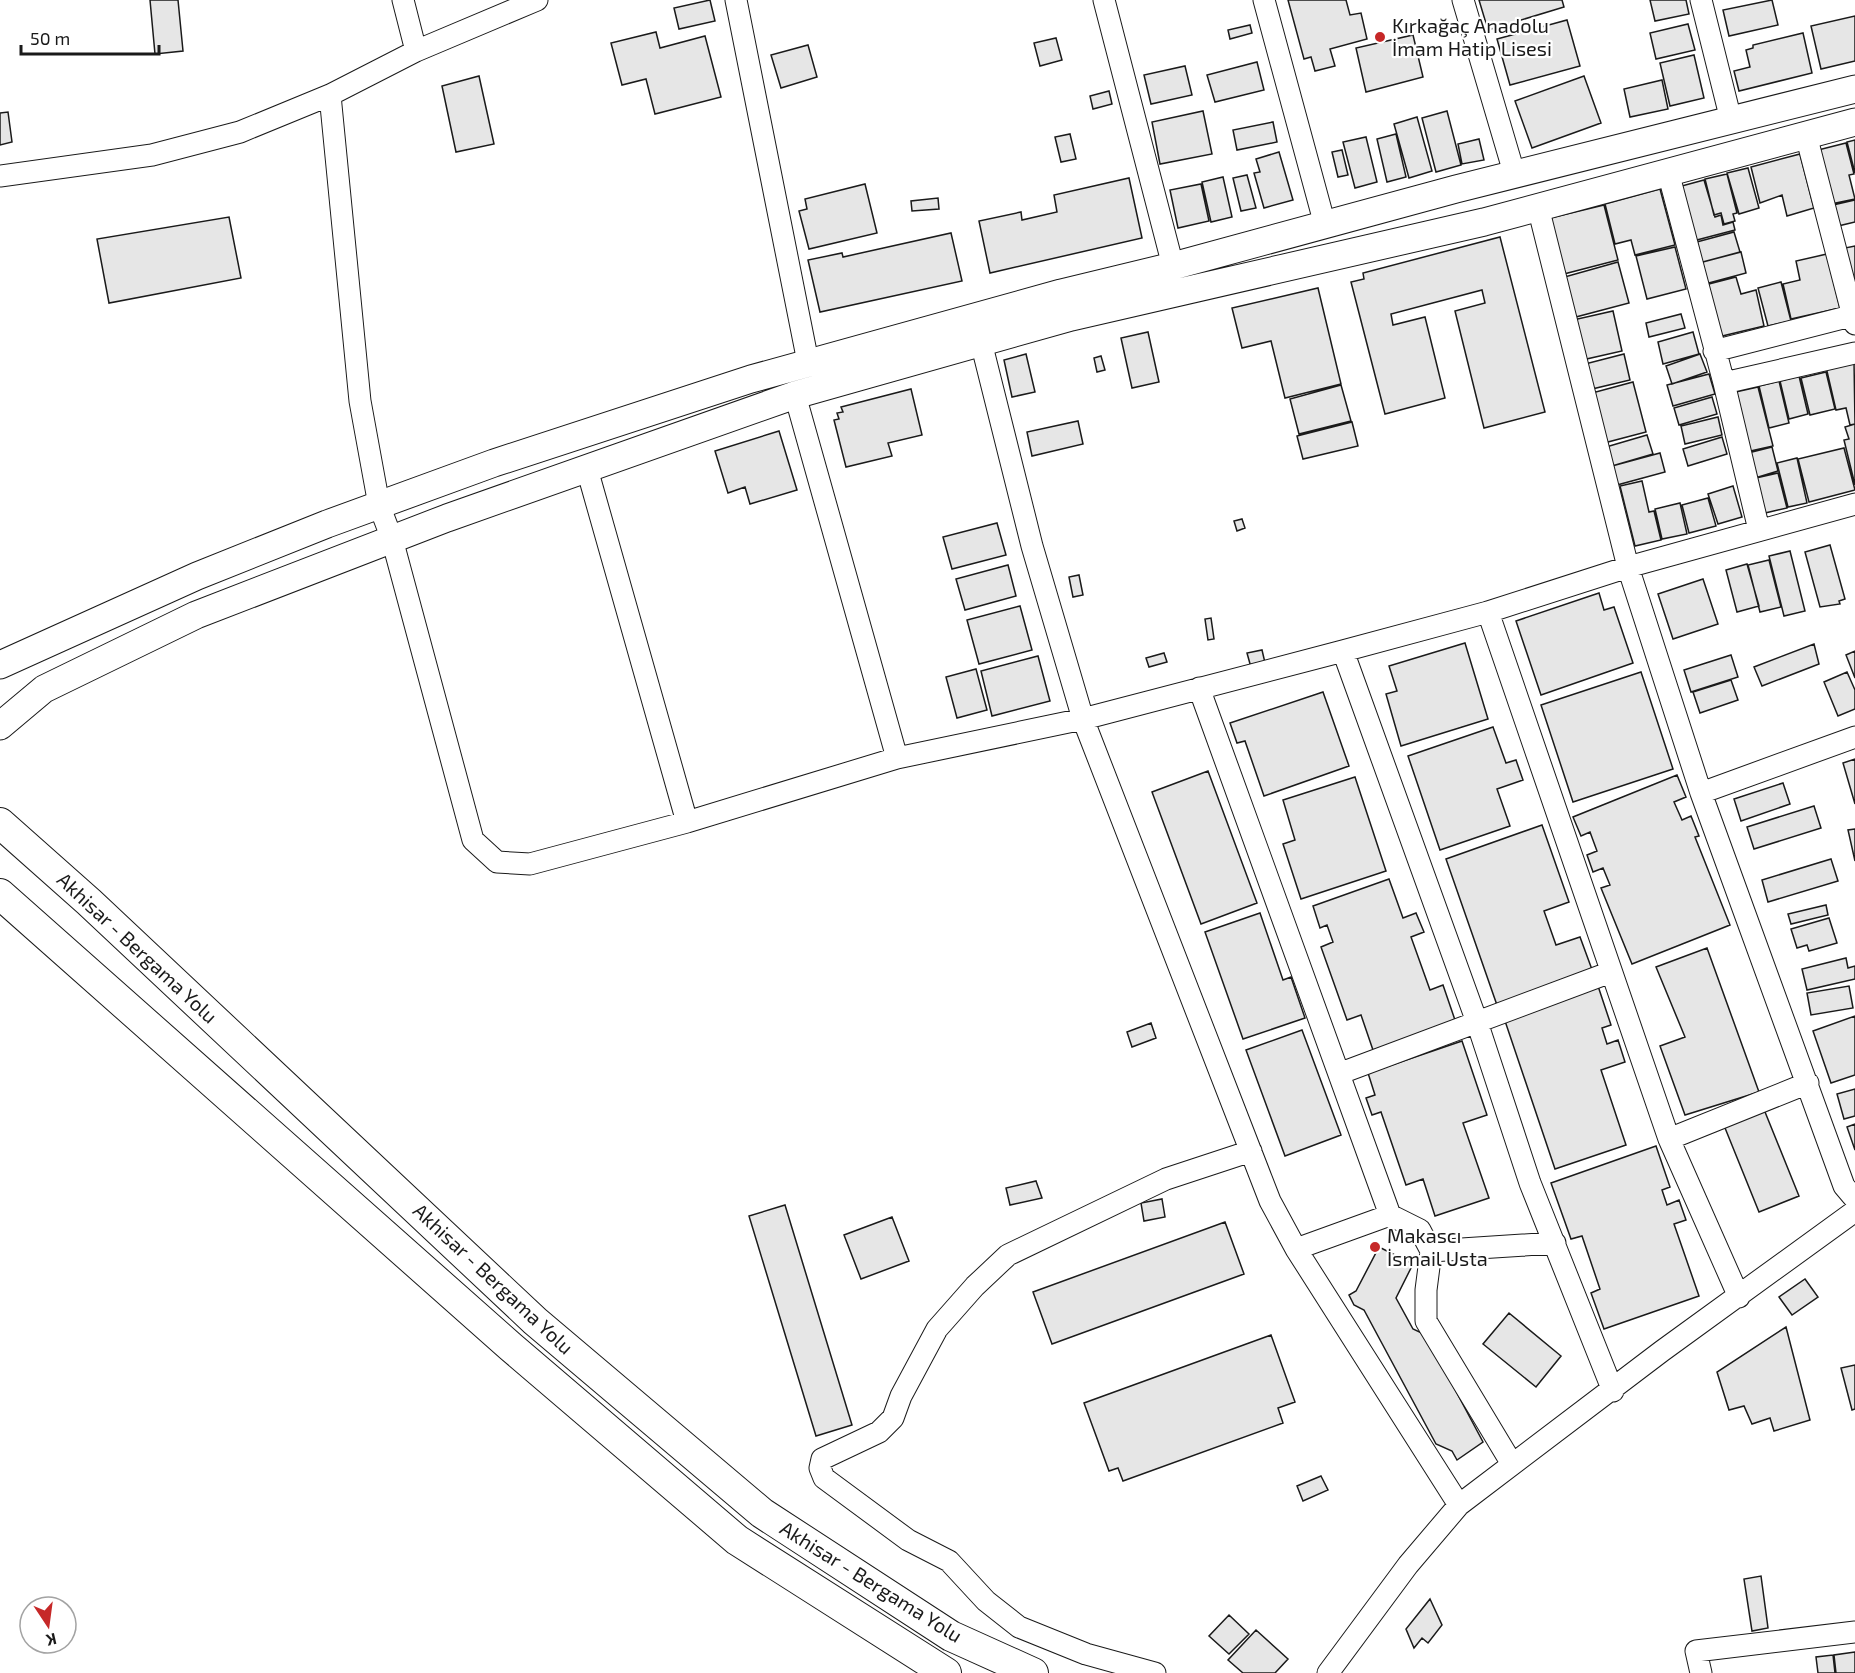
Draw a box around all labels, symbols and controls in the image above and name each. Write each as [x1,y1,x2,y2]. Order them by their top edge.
place label: Kırkağaç Anadolu İmam Hatip Lisesi [1392,13,1552,60]
scale bar [21,18,159,56]
text: 50 m [30,27,70,49]
marker: Kırkağaç Anadolu İmam Hatip Lisesi [1373,30,1387,44]
street label: Akhisar - Bergama Yolu [53,867,223,1028]
street label: Akhisar - Bergama Yolu [409,1198,579,1359]
place label: Makascı İsmail Usta [1387,1223,1488,1270]
marker: Makascı İsmail Usta [1368,1240,1382,1254]
street label: Akhisar - Bergama Yolu [776,1515,967,1647]
north arrow [18,1595,78,1655]
text: K [44,1630,59,1651]

